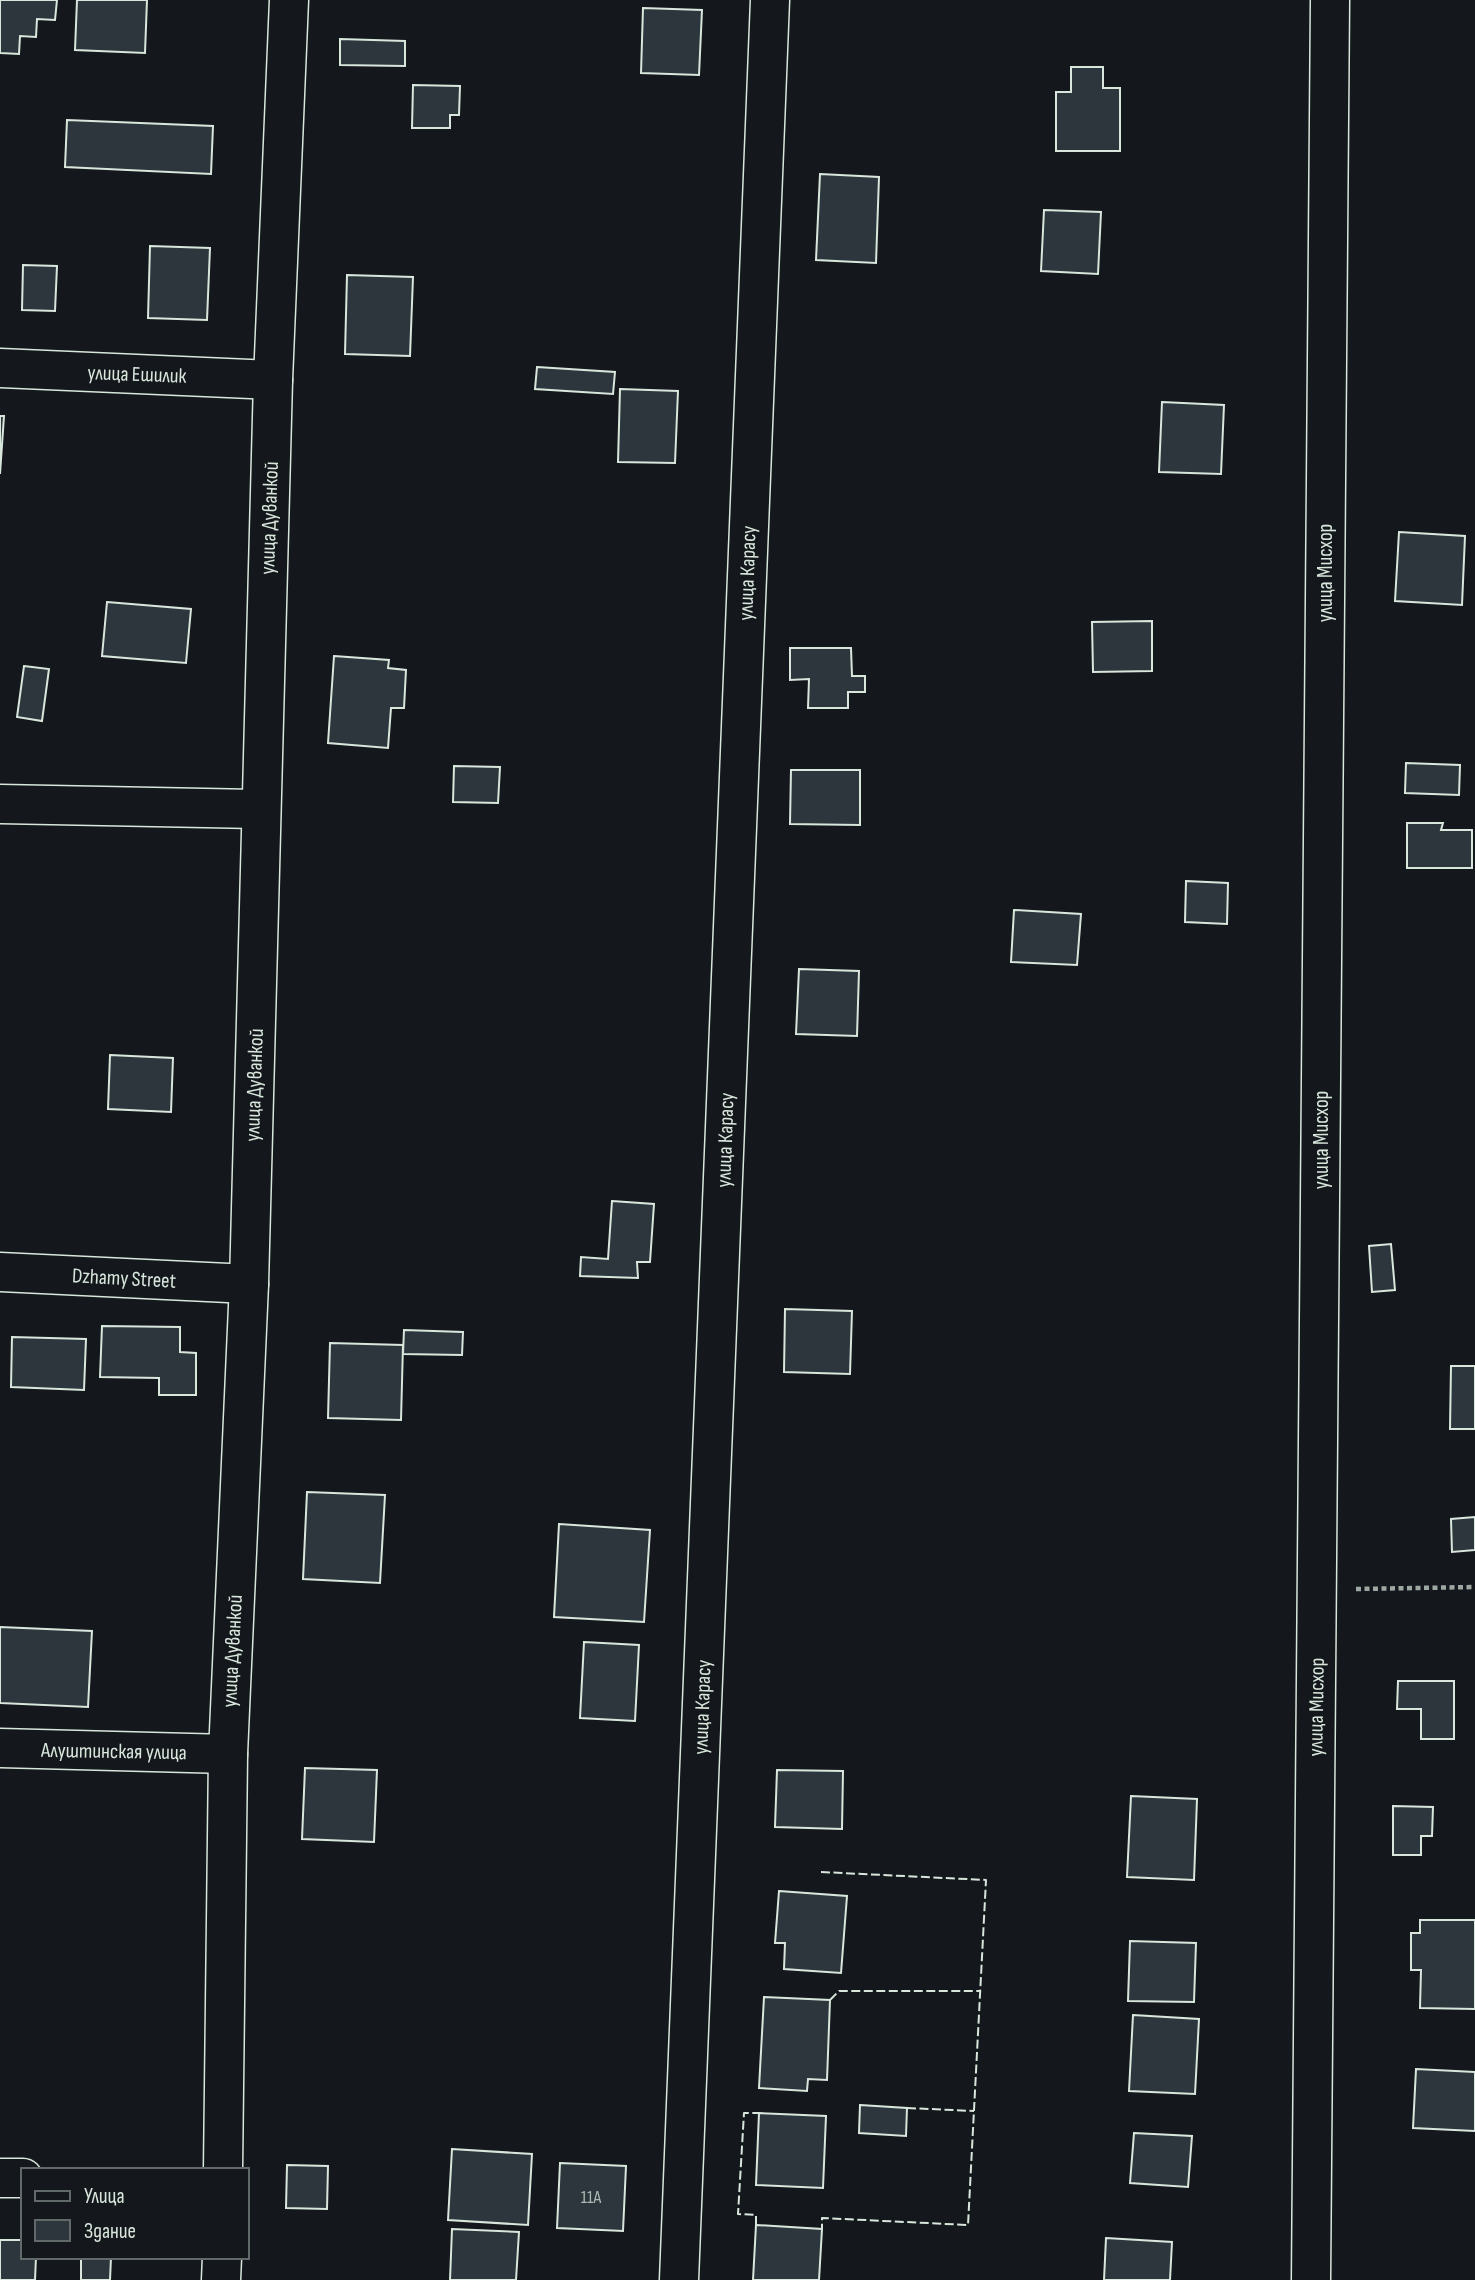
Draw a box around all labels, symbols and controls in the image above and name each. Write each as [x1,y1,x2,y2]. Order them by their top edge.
street label: улица Ешилик [87,360,187,389]
street label: улица Дуванкой [255,461,284,575]
street label: улица Мисхор [1313,524,1338,622]
street label: улица Карасу [733,525,762,621]
street label: улица Дуванкой [240,1028,269,1142]
street label: улица Мисхор [1309,1091,1334,1189]
street label: улица Карасу [711,1092,740,1188]
street label: Dzhamy Street [71,1263,177,1294]
street label: улица Дуванкой [217,1594,248,1708]
street label: улица Мисхор [1303,1657,1330,1757]
street label: улица Карасу [688,1659,717,1755]
street label: Алуштинская улица [40,1738,187,1765]
legend [21,2168,248,2259]
text: Улица [84,2184,125,2209]
house number: 11А [581,2187,602,2208]
text: Здание [84,2219,136,2244]

